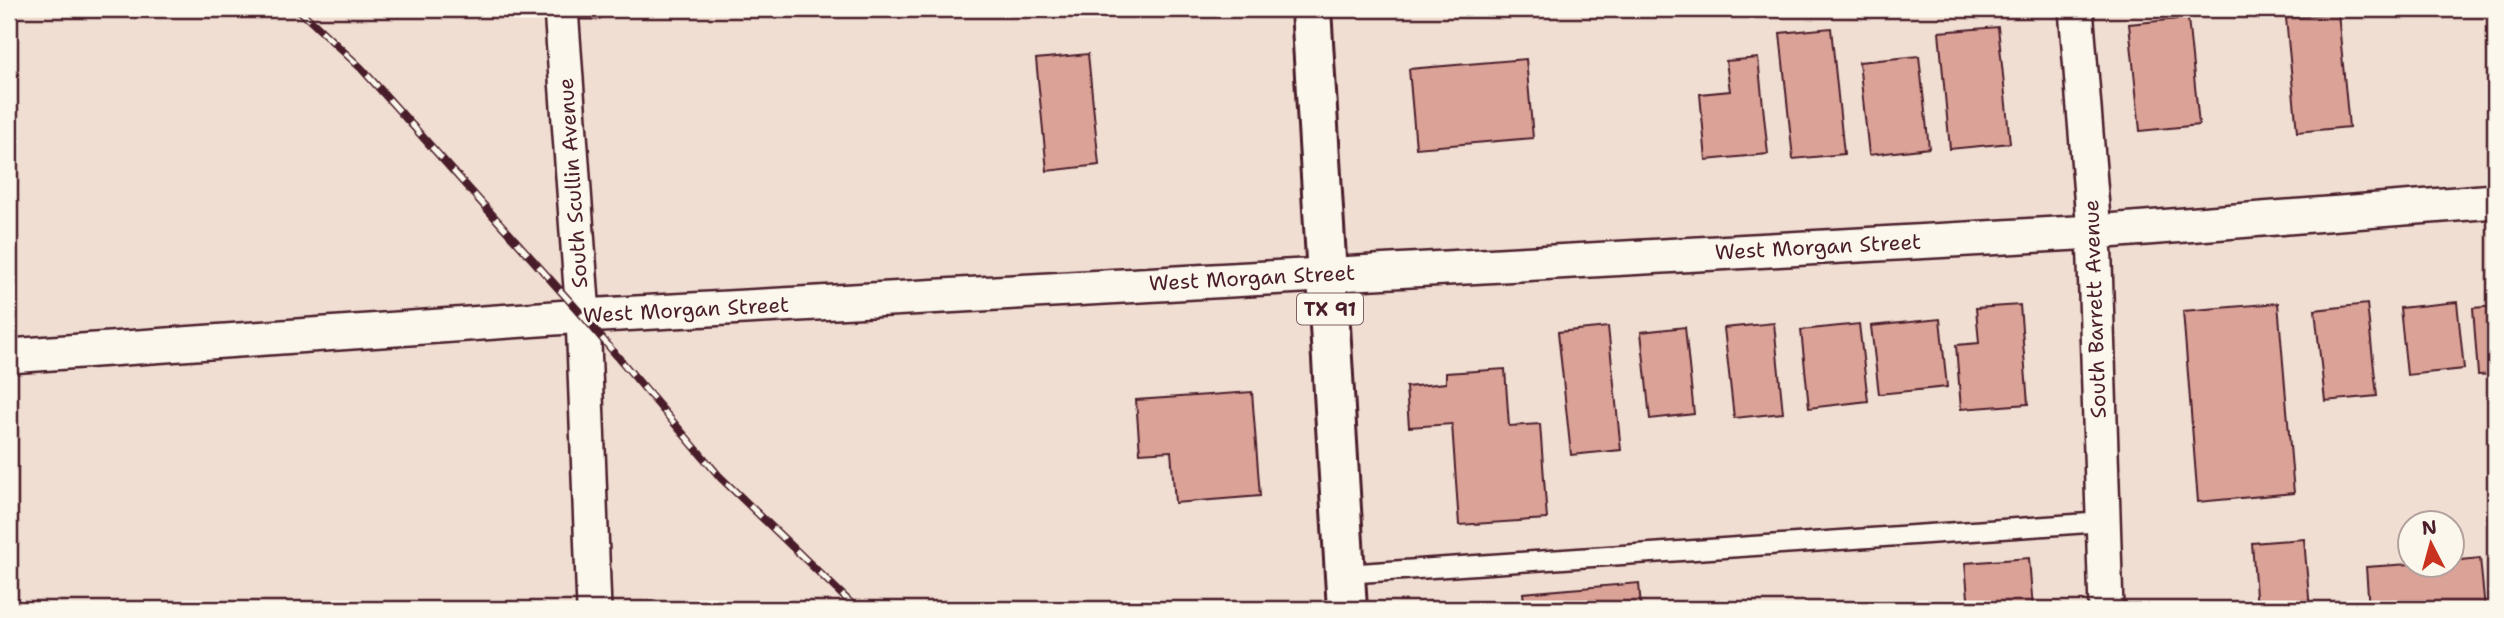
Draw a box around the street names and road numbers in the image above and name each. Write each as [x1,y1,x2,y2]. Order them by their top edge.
street label: South Scullin Avenue [552,77,594,289]
street label: South Barrett Avenue [2077,199,2113,419]
street label: West Morgan Street [1714,228,1922,266]
street label: West Morgan Street [1148,259,1356,297]
street label: West Morgan Street [582,291,790,329]
road number: TX 91 [1297,294,1363,324]

